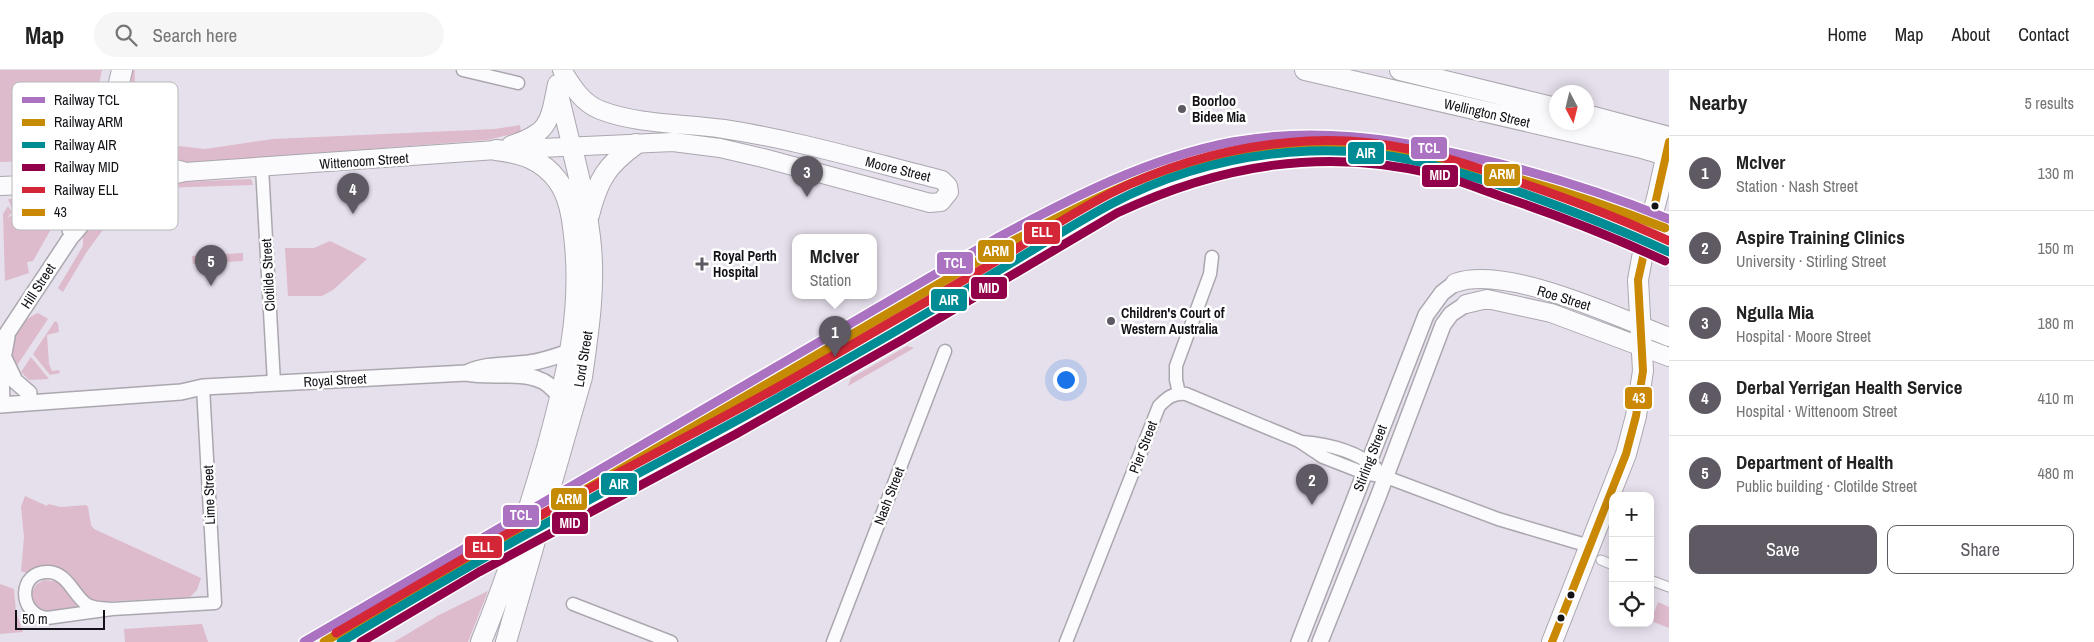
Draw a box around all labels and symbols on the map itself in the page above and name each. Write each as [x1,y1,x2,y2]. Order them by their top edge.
legend [12,82,178,230]
north arrow [1549,85,1594,130]
text: Railway TCL [54,91,120,109]
place label: Boorloo Bidee Mia [1192,92,1246,126]
street label: Wellington Street [1442,94,1532,132]
marker: Boorloo Bidee Mia [1176,103,1188,115]
text: Railway ARM [54,113,123,131]
text: Railway AIR [54,136,117,154]
line badge: TCL [1410,136,1448,160]
text: TCL [1418,139,1440,157]
line badge: AIR [1347,141,1385,165]
text: AIR [1356,144,1377,162]
street label: Wittenoom Street [319,149,409,173]
street label: Moore Street [864,152,932,186]
pin: 3 [791,156,823,197]
text: Railway MID [54,158,119,176]
line badge: ARM [1483,163,1521,187]
line badge: MID [1421,164,1459,188]
text: ARM [1489,165,1515,183]
text: MID [1429,166,1451,184]
pin: 4 [337,173,369,214]
text: Railway ELL [54,181,119,199]
unlabelled marker [1650,201,1660,211]
text: 43 [54,203,67,221]
line badge: ELL [1023,221,1061,245]
text: ELL [1031,223,1053,241]
street label: Clotilde Street [257,238,279,312]
line badge: ARM [977,239,1015,263]
text: ARM [983,242,1009,260]
pin: 5 [195,245,227,286]
place label: Royal Perth Hospital [713,247,777,281]
line badge: TCL [936,251,974,275]
text: TCL [944,254,966,272]
marker: Royal Perth Hospital [695,257,709,271]
street label: Hill Street [17,260,59,312]
line badge: MID [970,276,1008,300]
text: MID [978,279,1000,297]
street label: Roe Street [1535,281,1593,315]
line badge: AIR [930,288,968,312]
text: AIR [939,291,960,309]
place label: Children's Court of Western Australia [1121,304,1225,338]
marker: Children's Court of Western Australia [1105,315,1117,327]
pin: 1 [819,316,851,357]
street label: Lord Street [570,330,596,388]
your location [1053,367,1079,393]
street label: Royal Street [303,369,367,391]
line badge: 43 [1624,386,1653,410]
text: 43 [1633,389,1645,407]
street label: Pier Street [1125,418,1161,476]
street label: Stirling Street [1349,422,1391,494]
street label: Nash Street [870,464,908,528]
pin: 2 [1296,464,1328,505]
street label: Lime Street [199,465,219,525]
line badge: AIR [600,472,638,496]
text: AIR [609,475,630,493]
line badge: ARM [550,487,588,511]
text: ARM [556,490,582,508]
line badge: TCL [502,504,540,528]
text: TCL [510,506,532,524]
line badge: MID [551,511,589,535]
text: MID [559,514,581,532]
line badge: ELL [464,535,503,559]
text: ELL [472,538,494,556]
unlabelled marker [1566,590,1576,600]
scale bar [15,607,105,630]
unlabelled marker [1556,613,1566,623]

